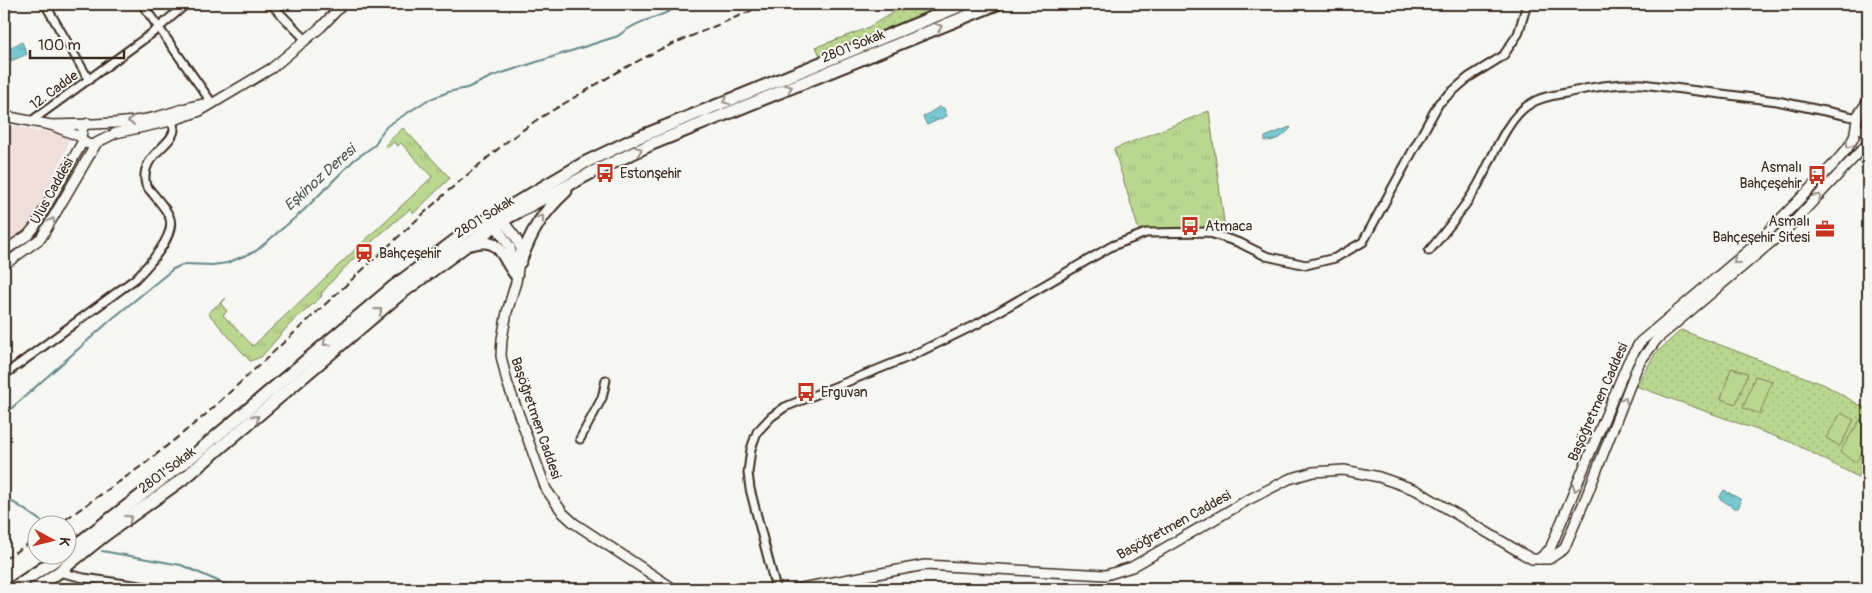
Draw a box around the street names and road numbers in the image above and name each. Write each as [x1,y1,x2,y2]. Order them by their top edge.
street label: 2801 Sokak [819,26,887,66]
street label: 12. Cadde [27,67,81,113]
street label: Ulus Caddesi [27,154,78,227]
street label: 2801 Sokak [451,192,517,242]
street label: Başöğretmen Caddesi [1564,340,1632,464]
street label: Başöğretmen Caddesi [507,355,565,482]
street label: 2801 Sokak [135,443,199,497]
street label: Başöğretmen Caddesi [1114,486,1234,563]

